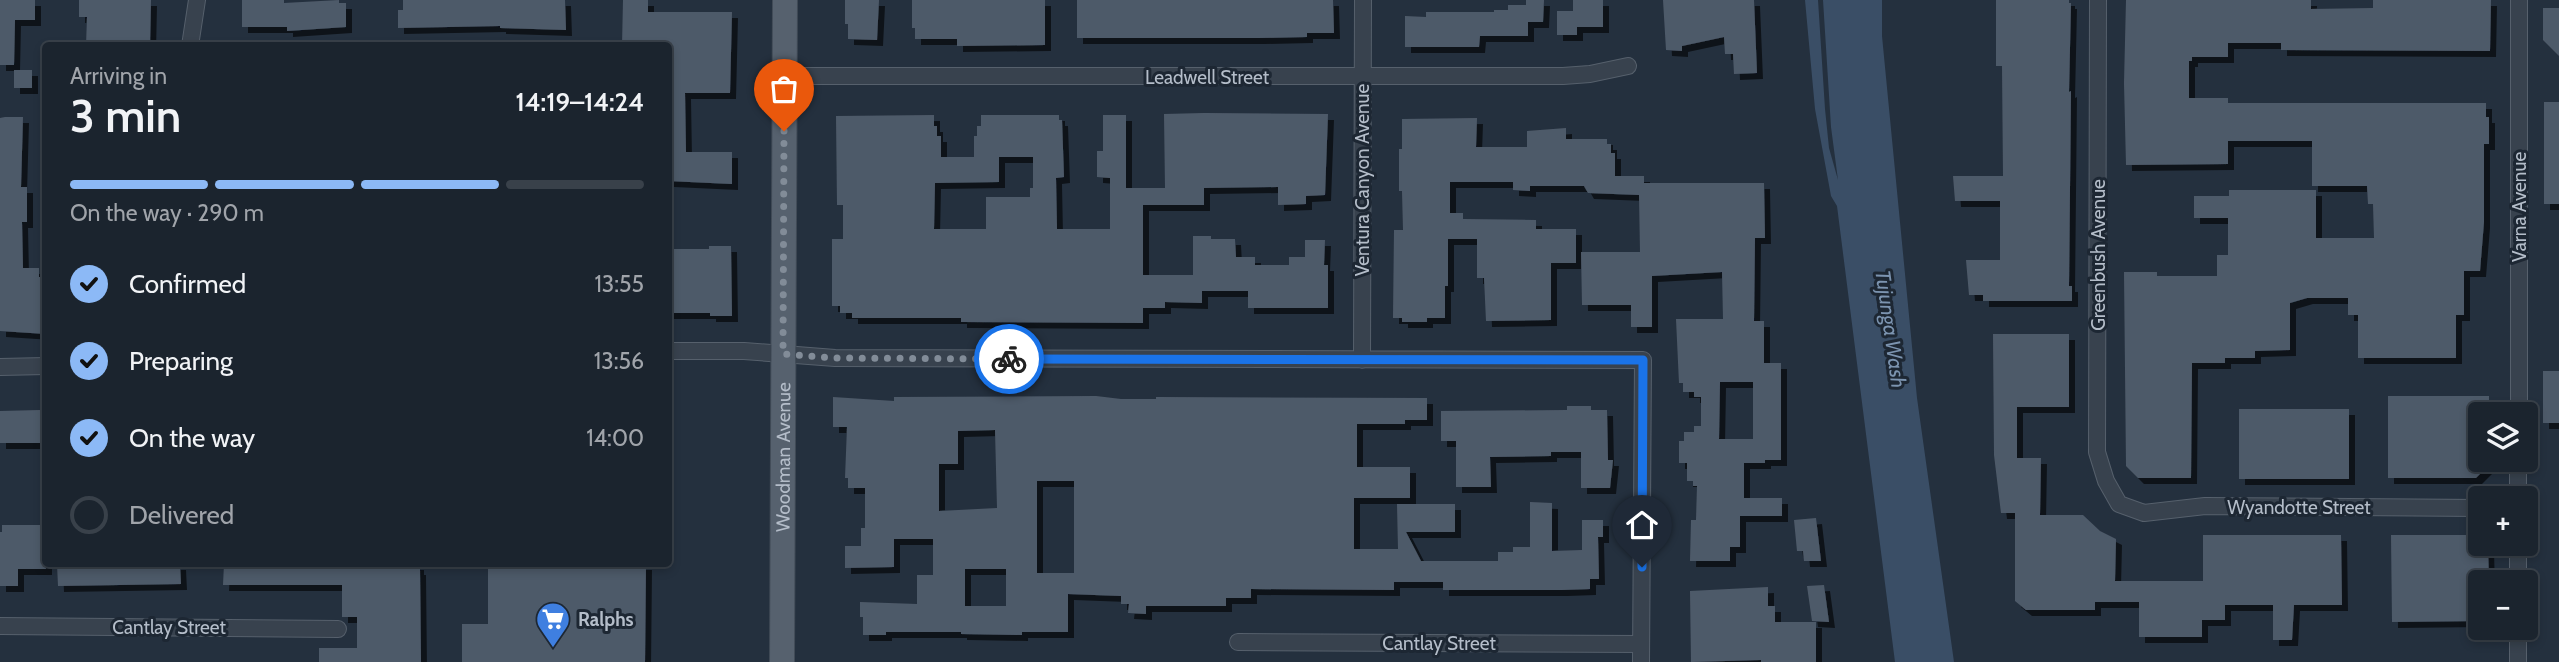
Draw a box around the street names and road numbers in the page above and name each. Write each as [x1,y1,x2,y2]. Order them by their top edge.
street label: Leadwell Street [1145,66,1270,89]
street label: Ventura Canyon Avenue [1351,84,1374,276]
street label: Varna Avenue [2508,152,2531,262]
street label: Greenbush Avenue [2087,179,2110,331]
street label: Woodman Avenue [771,382,795,532]
street label: Wyandotte Street [2227,496,2371,519]
street label: Cantlay Street [112,616,226,639]
street label: Cantlay Street [1382,632,1496,655]

